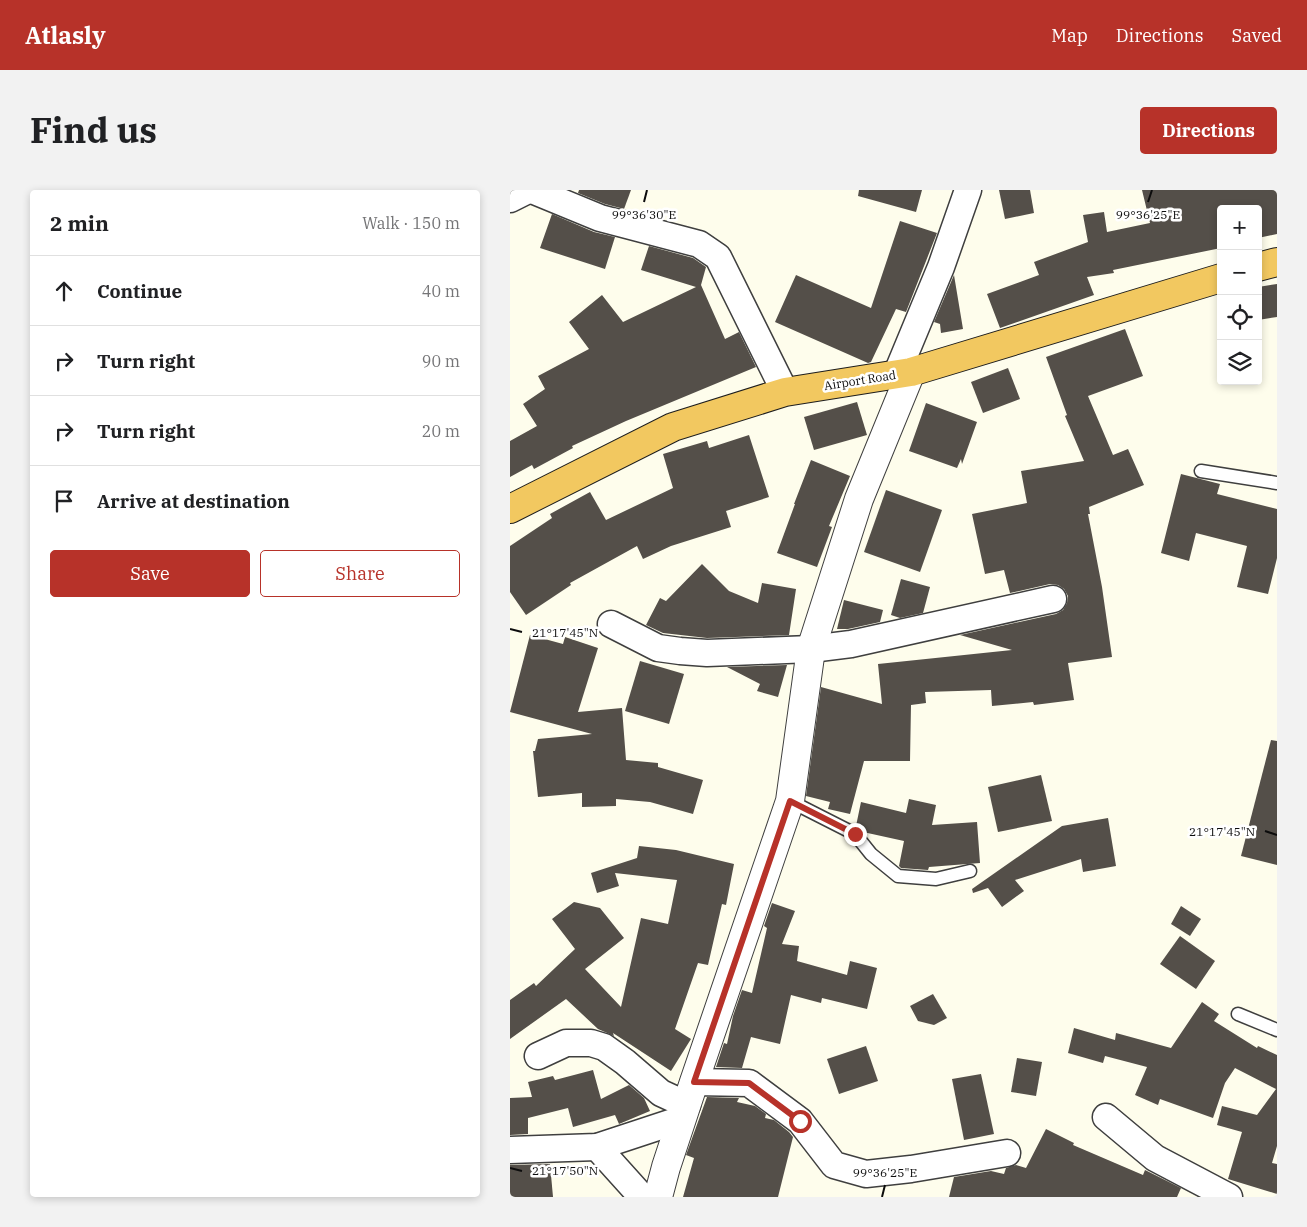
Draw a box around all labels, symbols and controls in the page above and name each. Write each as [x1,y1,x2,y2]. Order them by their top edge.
text: Atlasly [25,19,106,51]
text: Map [1051,24,1088,47]
text: Directions [1116,24,1204,47]
text: Saved [1232,24,1282,47]
text: Find us [30,107,157,153]
button: Directions [1140,107,1277,154]
map controls [1217,205,1262,385]
button: + [1217,205,1262,250]
text: 99°36'30"E [612,207,676,222]
text: 99°36'25"E [1116,207,1180,222]
text: 2 min [50,209,109,237]
text: Walk · 150 m [362,213,460,233]
button: − [1217,250,1262,295]
icon: ahead [50,277,78,305]
text: Continue [97,279,182,303]
text: 40 m [422,281,460,301]
button: locate [1217,295,1262,340]
button: layers [1217,340,1262,385]
icon: right [50,347,78,375]
text: Turn right [97,349,195,373]
text: 90 m [422,351,460,371]
street label: Airport Road [823,367,897,393]
icon: right [50,417,78,445]
text: Turn right [97,419,195,443]
text: 20 m [422,421,460,441]
icon: arrive [50,487,78,515]
text: Arrive at destination [97,489,290,513]
button: Save [50,550,250,597]
button: Share [260,550,460,597]
text: 21°17'45"N [532,625,598,640]
route end [844,823,867,846]
text: 21°17'45"N [1189,824,1255,839]
route start [789,1110,812,1133]
text: 21°17'50"N [532,1163,598,1178]
text: 99°36'25"E [853,1165,917,1180]

